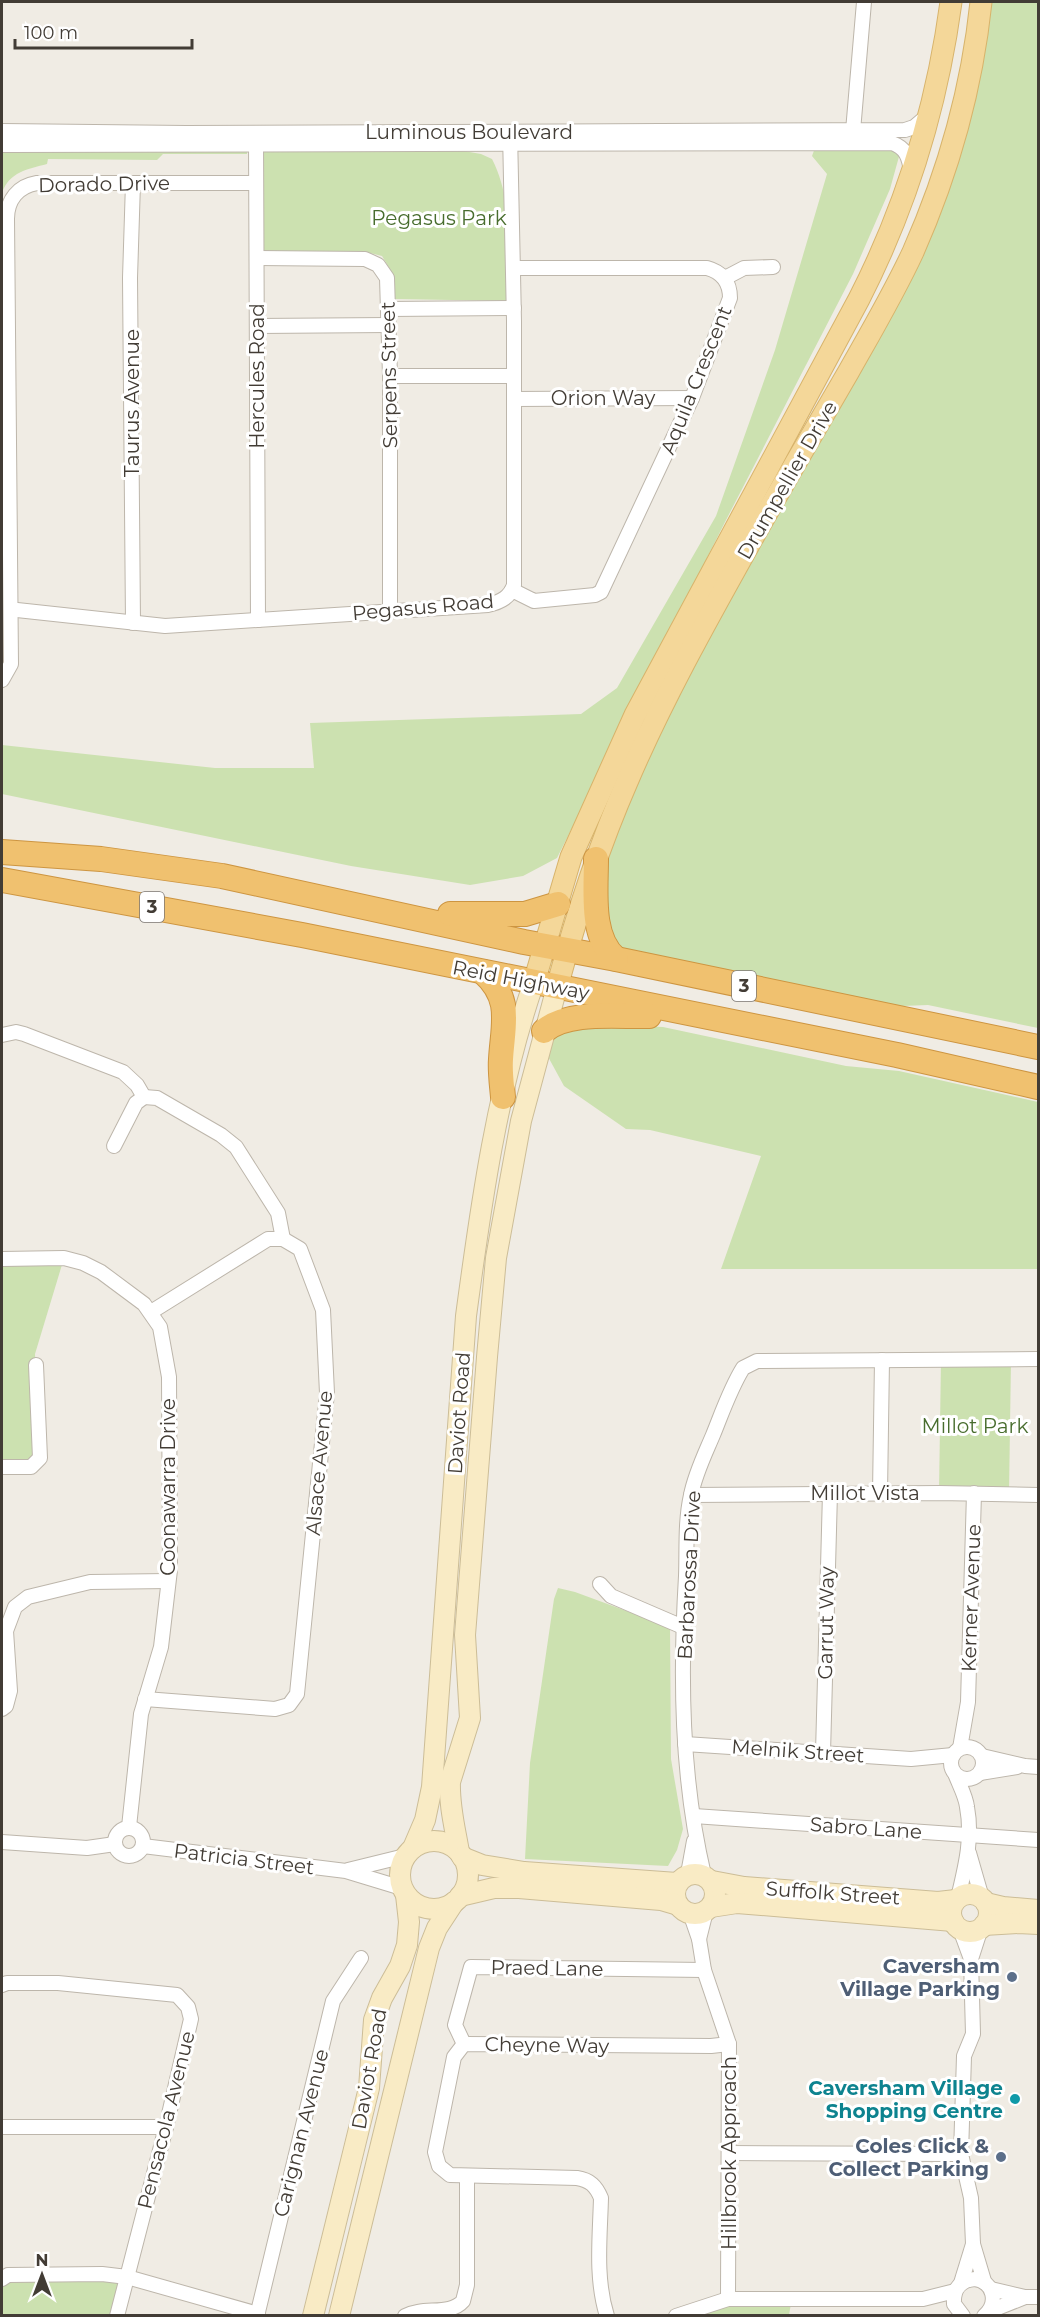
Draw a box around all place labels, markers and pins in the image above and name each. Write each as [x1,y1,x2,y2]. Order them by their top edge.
place label: Caversham Village Parking [839,1954,1000,2001]
marker: Caversham Village Parking [1005,1970,1019,1984]
place label: Caversham Village Shopping Centre [808,2076,1003,2123]
marker: Caversham Village Shopping Centre [1008,2092,1022,2106]
place label: Coles Click & Collect Parking [829,2134,989,2181]
marker: Coles Click & Collect Parking [994,2150,1008,2164]

